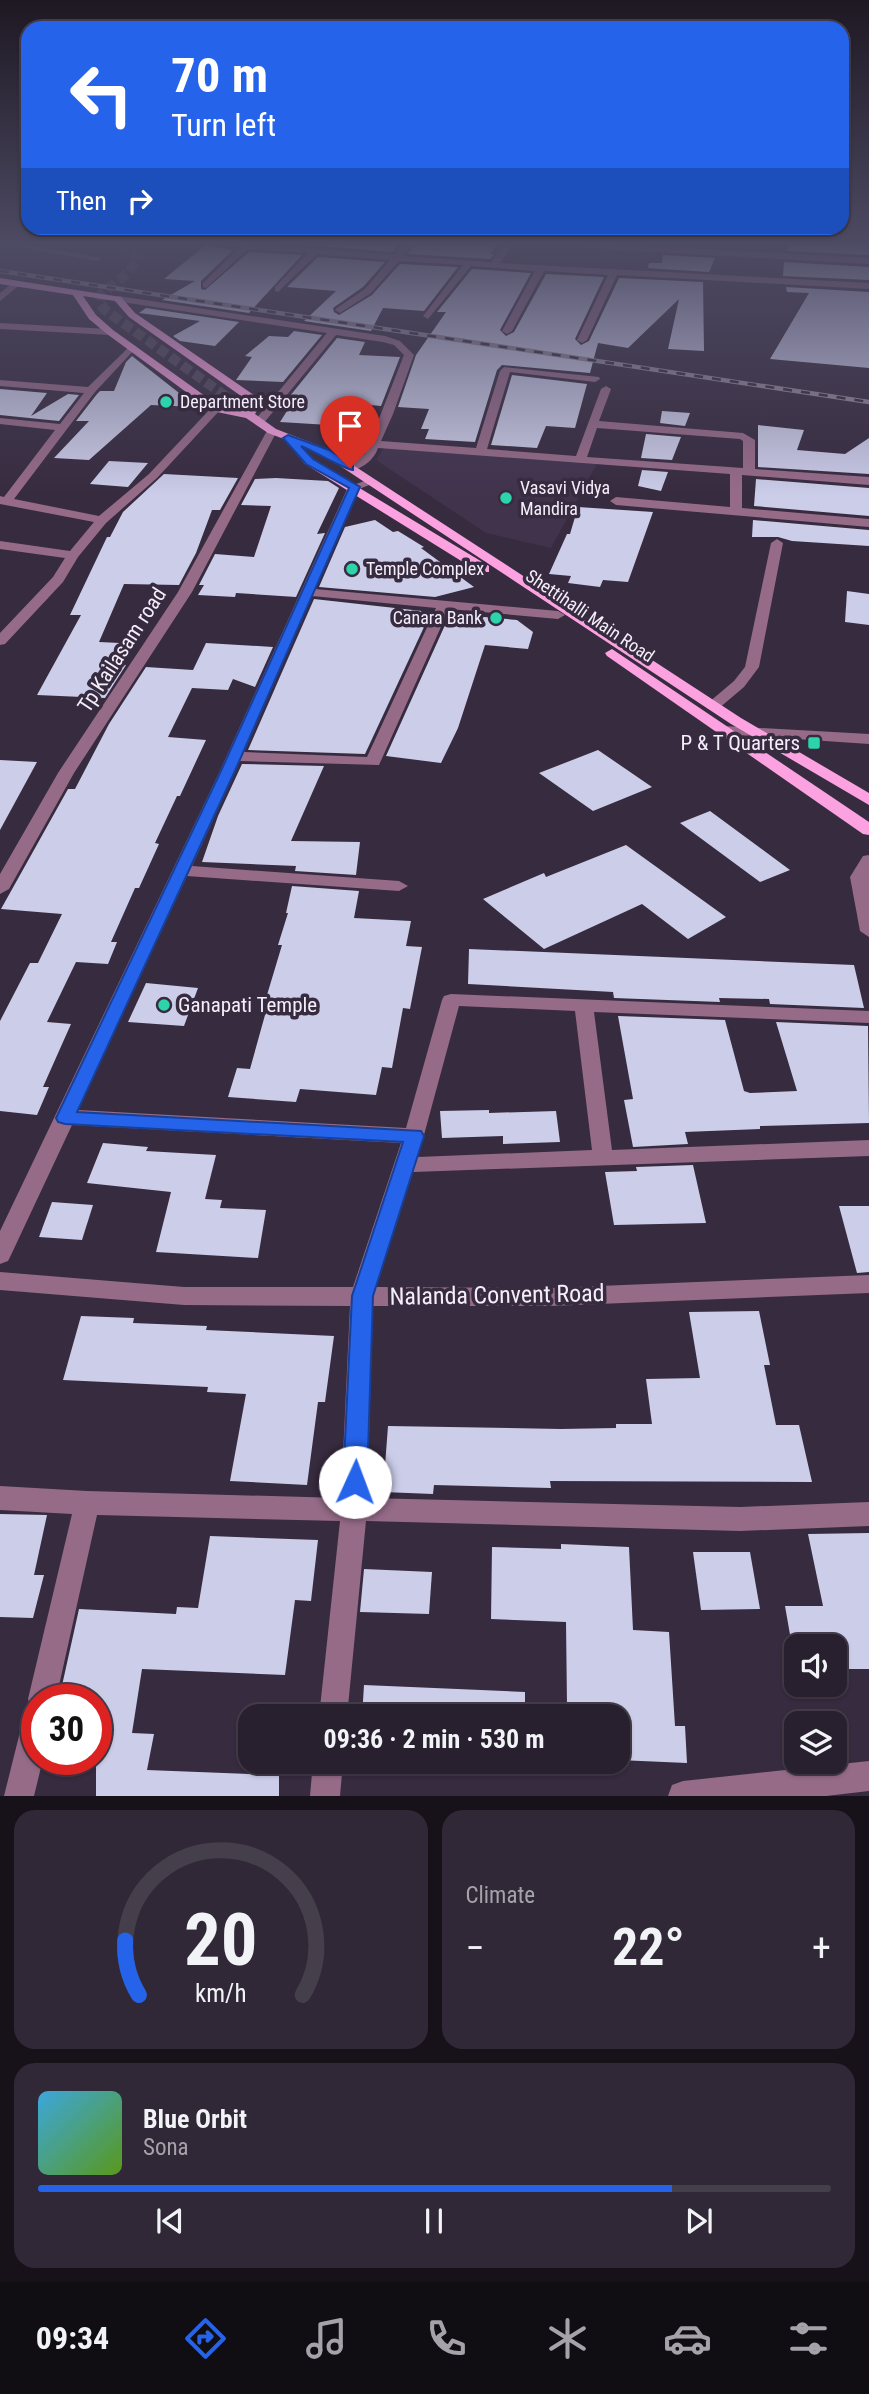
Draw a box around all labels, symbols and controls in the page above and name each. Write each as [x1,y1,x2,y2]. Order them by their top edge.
text: 70 m [171,47,268,104]
icon: left [56,49,147,140]
text: Turn left [171,106,276,144]
icon: right [121,182,159,220]
text: Then [56,186,107,216]
place label: Department Store [180,391,305,412]
marker: Department Store [158,394,174,410]
pin [320,396,380,468]
icon: arrive [331,407,369,445]
place label: Vasavi Vidya Mandira [520,477,610,519]
marker: Vasavi Vidya Mandira [498,490,514,506]
place label: Temple Complex [366,558,484,579]
marker: Temple Complex [344,561,360,577]
street label: Shettihalli Main Road [522,565,659,666]
street label: Tp Kailasam road [73,583,171,717]
place label: Canara Bank [393,607,482,628]
marker: Canara Bank [488,610,504,626]
place label: P & T Quarters [681,731,800,755]
marker: P & T Quarters [806,735,822,751]
place label: Ganapati Temple [178,993,317,1017]
marker: Ganapati Temple [156,997,172,1013]
street label: Nalanda Convent Road [389,1279,605,1311]
position arrow [318,1445,392,1519]
map controls [784,1634,847,1774]
button: sound [784,1634,847,1697]
speed limit sign: 30 [21,1684,112,1775]
button: layers [784,1711,847,1774]
text: 09:36 · 2 min · 530 m [324,1724,544,1754]
text: Climate [466,1882,535,1909]
text: 20 [184,1898,258,1984]
text: 22° [612,1917,685,1978]
text: − [466,1926,485,1970]
text: + [812,1926,831,1970]
text: km/h [195,1979,246,2008]
text: Blue Orbit [143,2104,247,2134]
text: Sona [143,2134,189,2161]
icon: previous [151,2202,189,2240]
icon: pause [415,2202,453,2240]
icon: next [680,2202,718,2240]
icon: directions [181,2314,230,2363]
icon: music [302,2314,351,2363]
icon: phone [422,2314,471,2363]
icon: climate [543,2314,592,2363]
icon: car [663,2314,712,2363]
icon: filters [784,2314,833,2363]
text: 09:34 [36,2319,109,2357]

